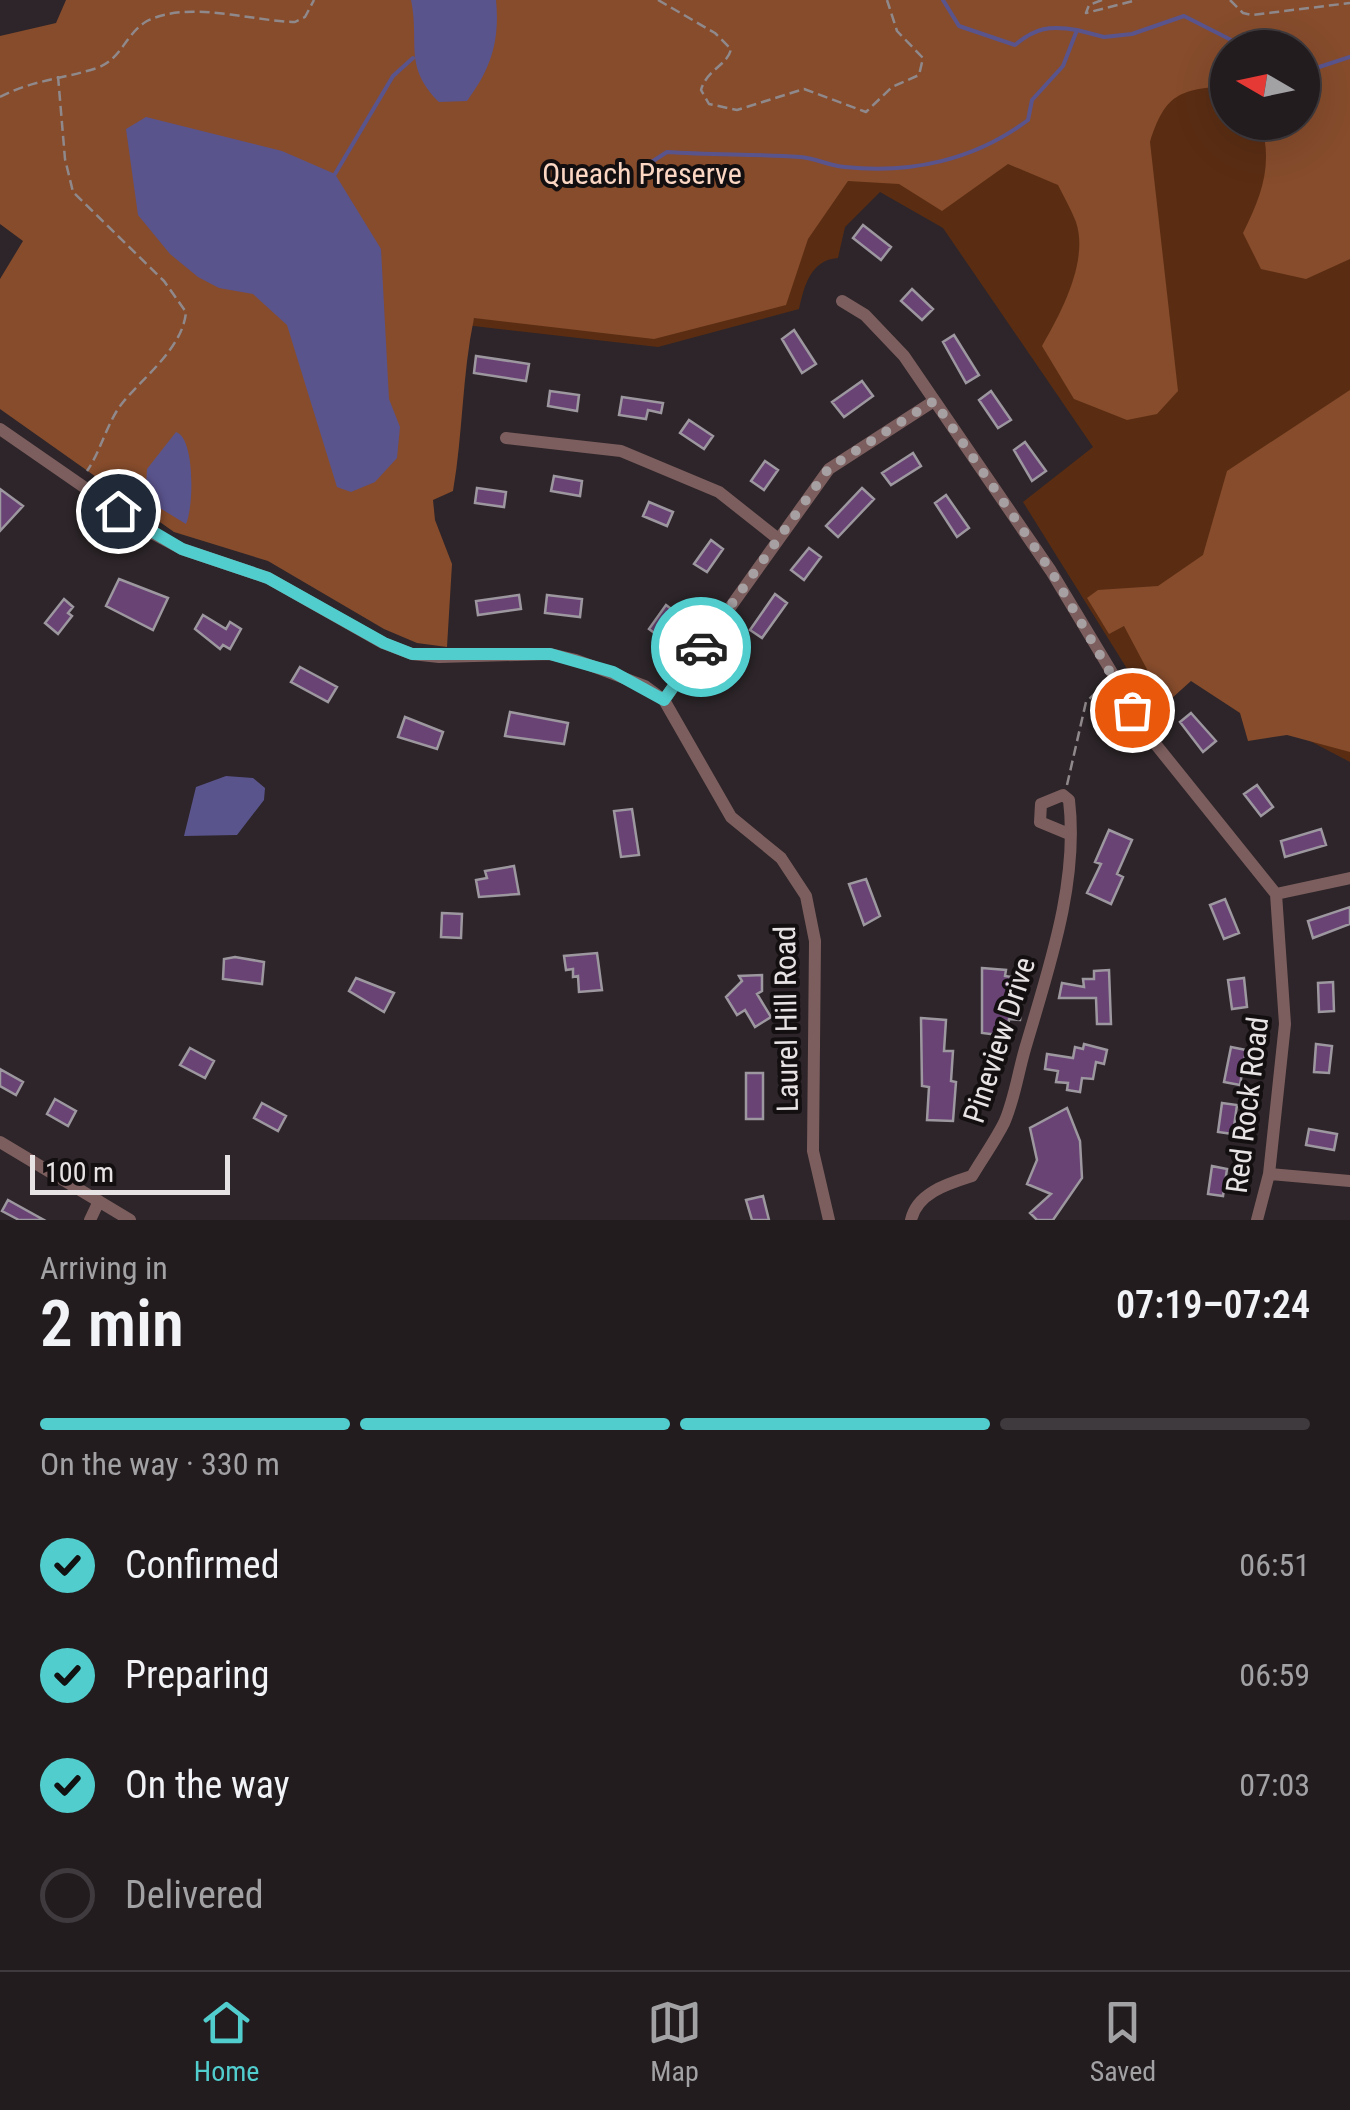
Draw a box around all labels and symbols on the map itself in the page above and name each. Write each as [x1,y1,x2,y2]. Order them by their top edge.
north arrow [1210,30,1320,140]
park label: Queach Preserve [542,156,742,191]
pin [76,469,161,554]
courier [651,597,751,697]
pin [1090,668,1175,753]
street label: Laurel Hill Road [767,926,805,1112]
street label: Pineview Drive [956,953,1042,1127]
street label: Red Rock Road [1219,1015,1275,1195]
scale bar [30,1150,230,1194]

